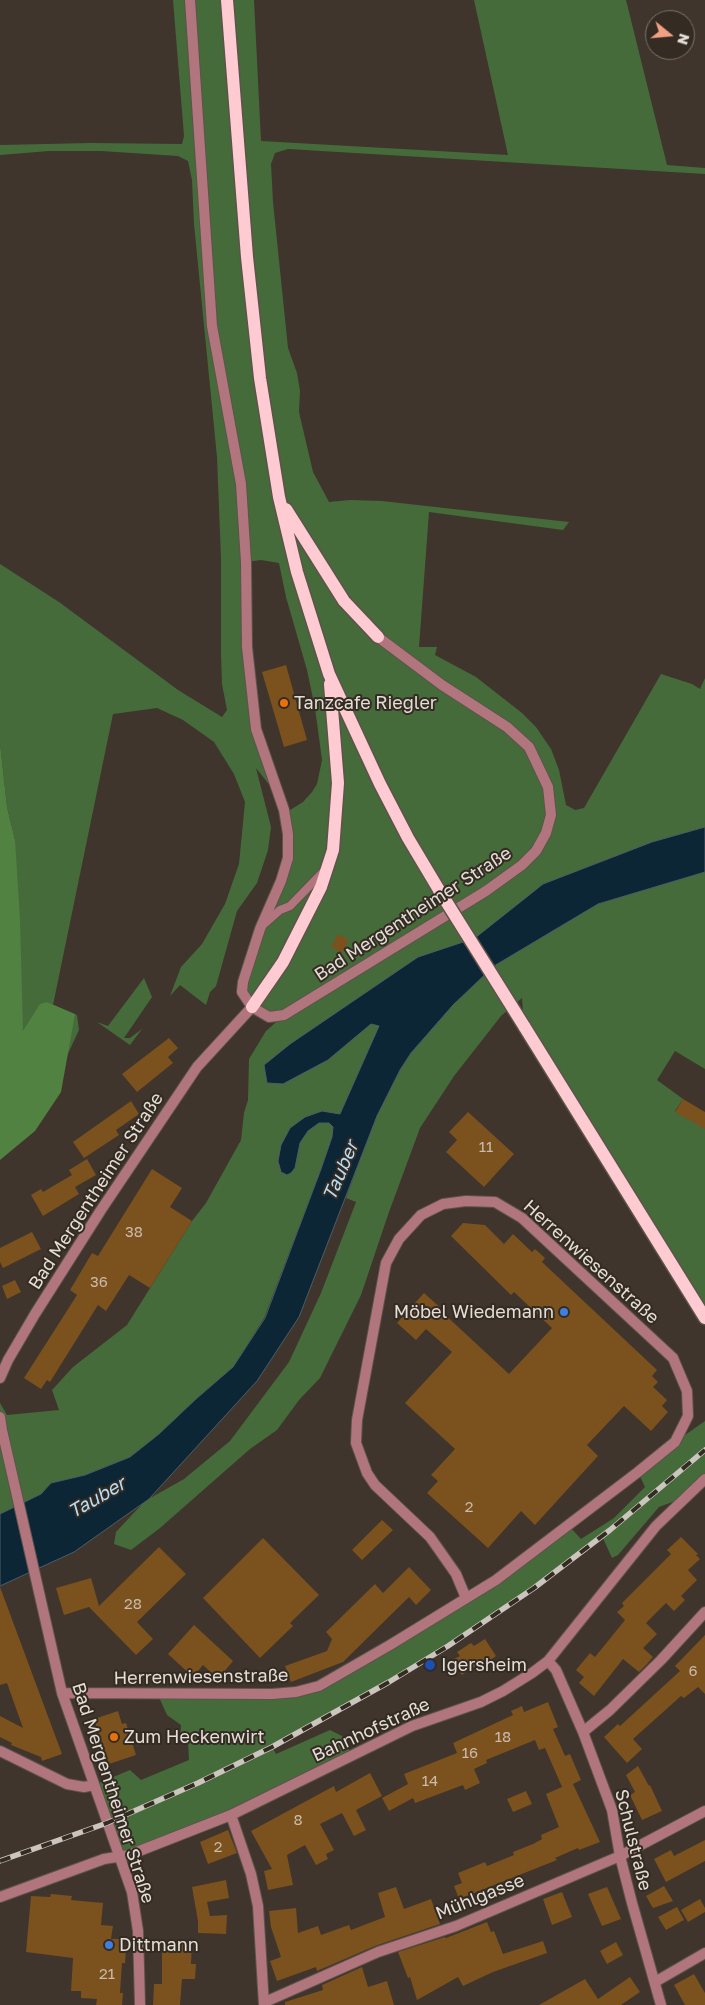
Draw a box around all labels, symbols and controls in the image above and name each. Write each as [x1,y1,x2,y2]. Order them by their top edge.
north arrow [645,10,695,60]
text: N [674,32,694,47]
place label: Tanzcafe Riegler [294,692,437,714]
marker: Tanzcafe Riegler [278,697,290,709]
street label: Bad Mergentheimer Straße [310,842,516,986]
street label: Bad Mergentheimer Straße [24,1088,168,1294]
water label: Tauber [318,1138,364,1204]
house number: 11 [479,1138,493,1156]
street label: Herrenwiesenstraße [519,1195,663,1329]
house number: 38 [125,1223,143,1241]
house number: 36 [90,1273,108,1291]
place label: Möbel Wiedemann [394,1301,554,1323]
marker: Möbel Wiedemann [558,1306,570,1318]
water label: Tauber [64,1473,130,1523]
house number: 2 [465,1498,473,1516]
house number: 28 [124,1595,142,1613]
place label: Igersheim [441,1654,527,1676]
marker: Igersheim [423,1658,437,1672]
house number: 6 [688,1662,698,1680]
street label: Herrenwiesenstraße [113,1665,289,1689]
street label: Bad Mergentheimer Straße [67,1680,159,1906]
street label: Bahnhofstraße [309,1693,433,1767]
place label: Zum Heckenwirt [124,1726,265,1748]
house number: 18 [495,1728,511,1746]
marker: Zum Heckenwirt [108,1731,120,1743]
house number: 16 [462,1744,478,1762]
house number: 14 [422,1772,438,1790]
street label: Schulstraße [610,1787,656,1893]
house number: 8 [293,1811,303,1829]
house number: 2 [214,1838,222,1856]
street label: Mühlgasse [432,1869,528,1925]
place label: Dittmann [119,1934,199,1956]
marker: Dittmann [103,1939,115,1951]
house number: 21 [99,1965,115,1983]

